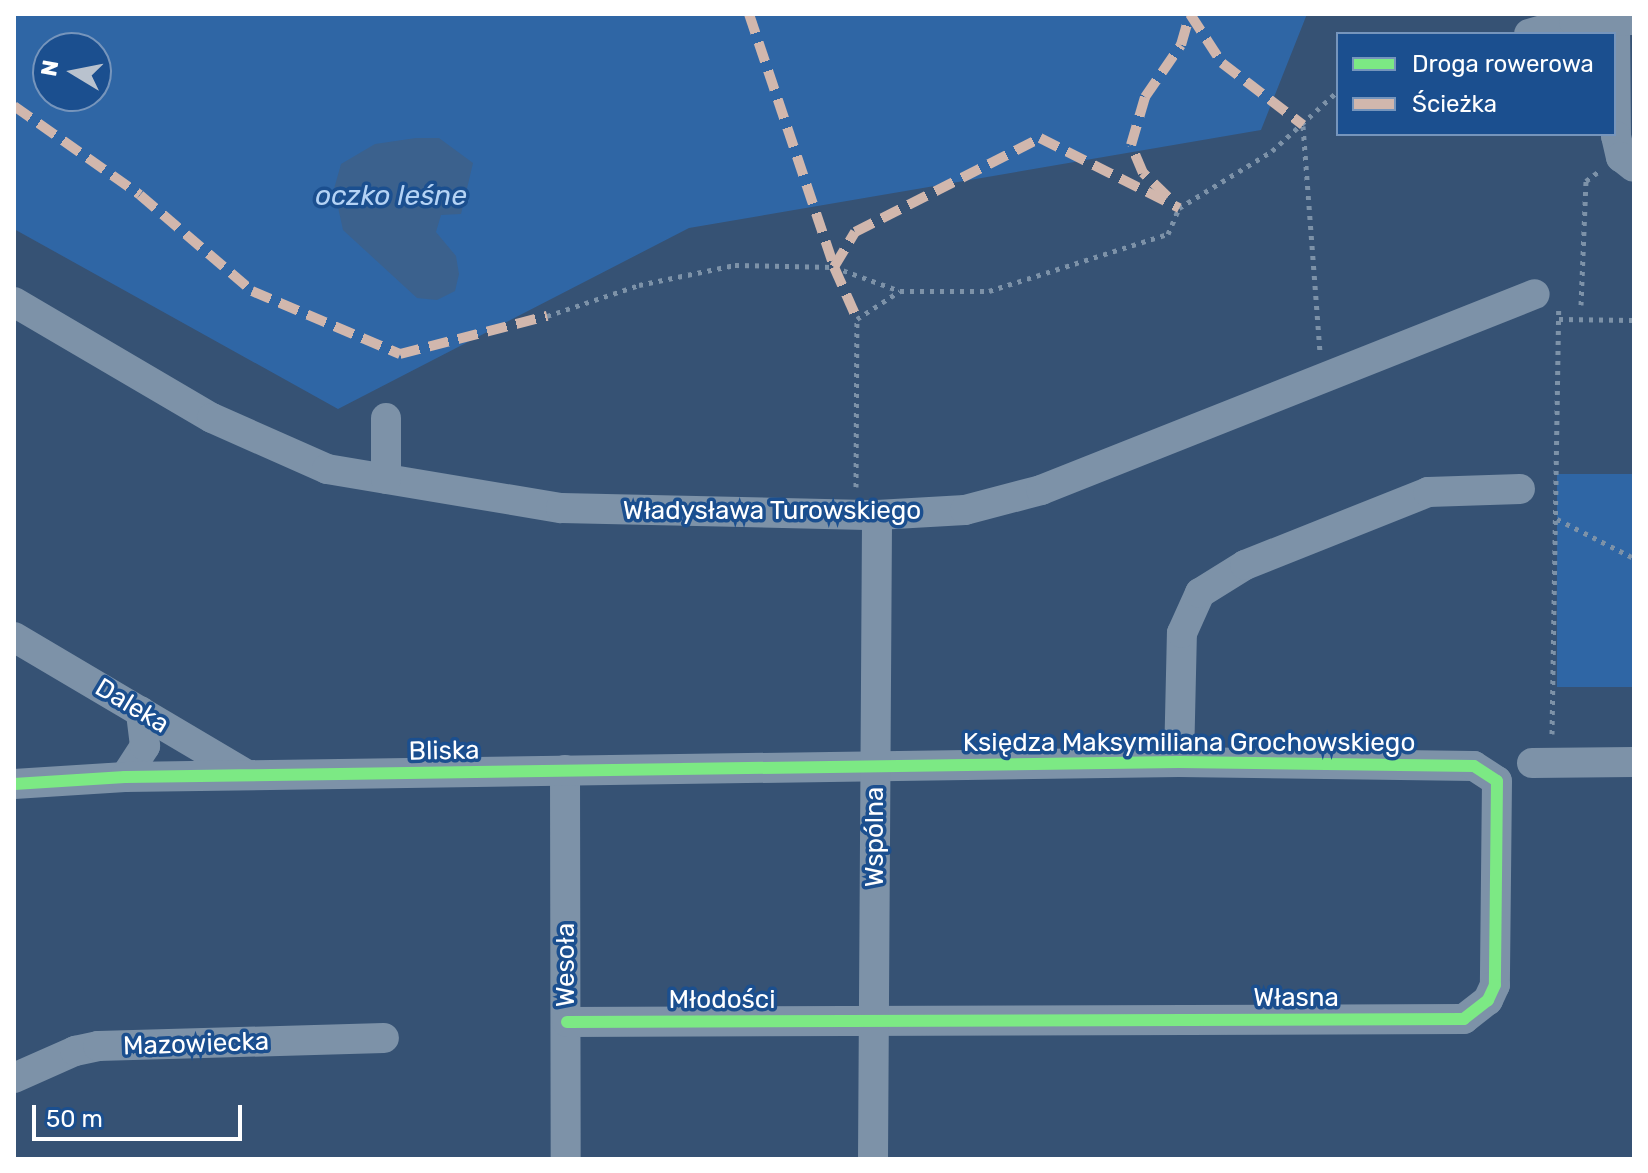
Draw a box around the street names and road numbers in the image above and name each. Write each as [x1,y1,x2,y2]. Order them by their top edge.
street label: Władysława Turowskiego [622,495,922,527]
street label: Daleka [89,672,175,740]
street label: Księdza Maksymiliana Grochowskiego [963,727,1415,759]
street label: Bliska [408,735,480,767]
street label: Wspólna [859,787,891,887]
street label: Wesoła [550,923,582,1007]
street label: Własna [1253,982,1339,1014]
street label: Młodości [668,984,776,1016]
street label: Mazowiecka [122,1026,270,1062]

